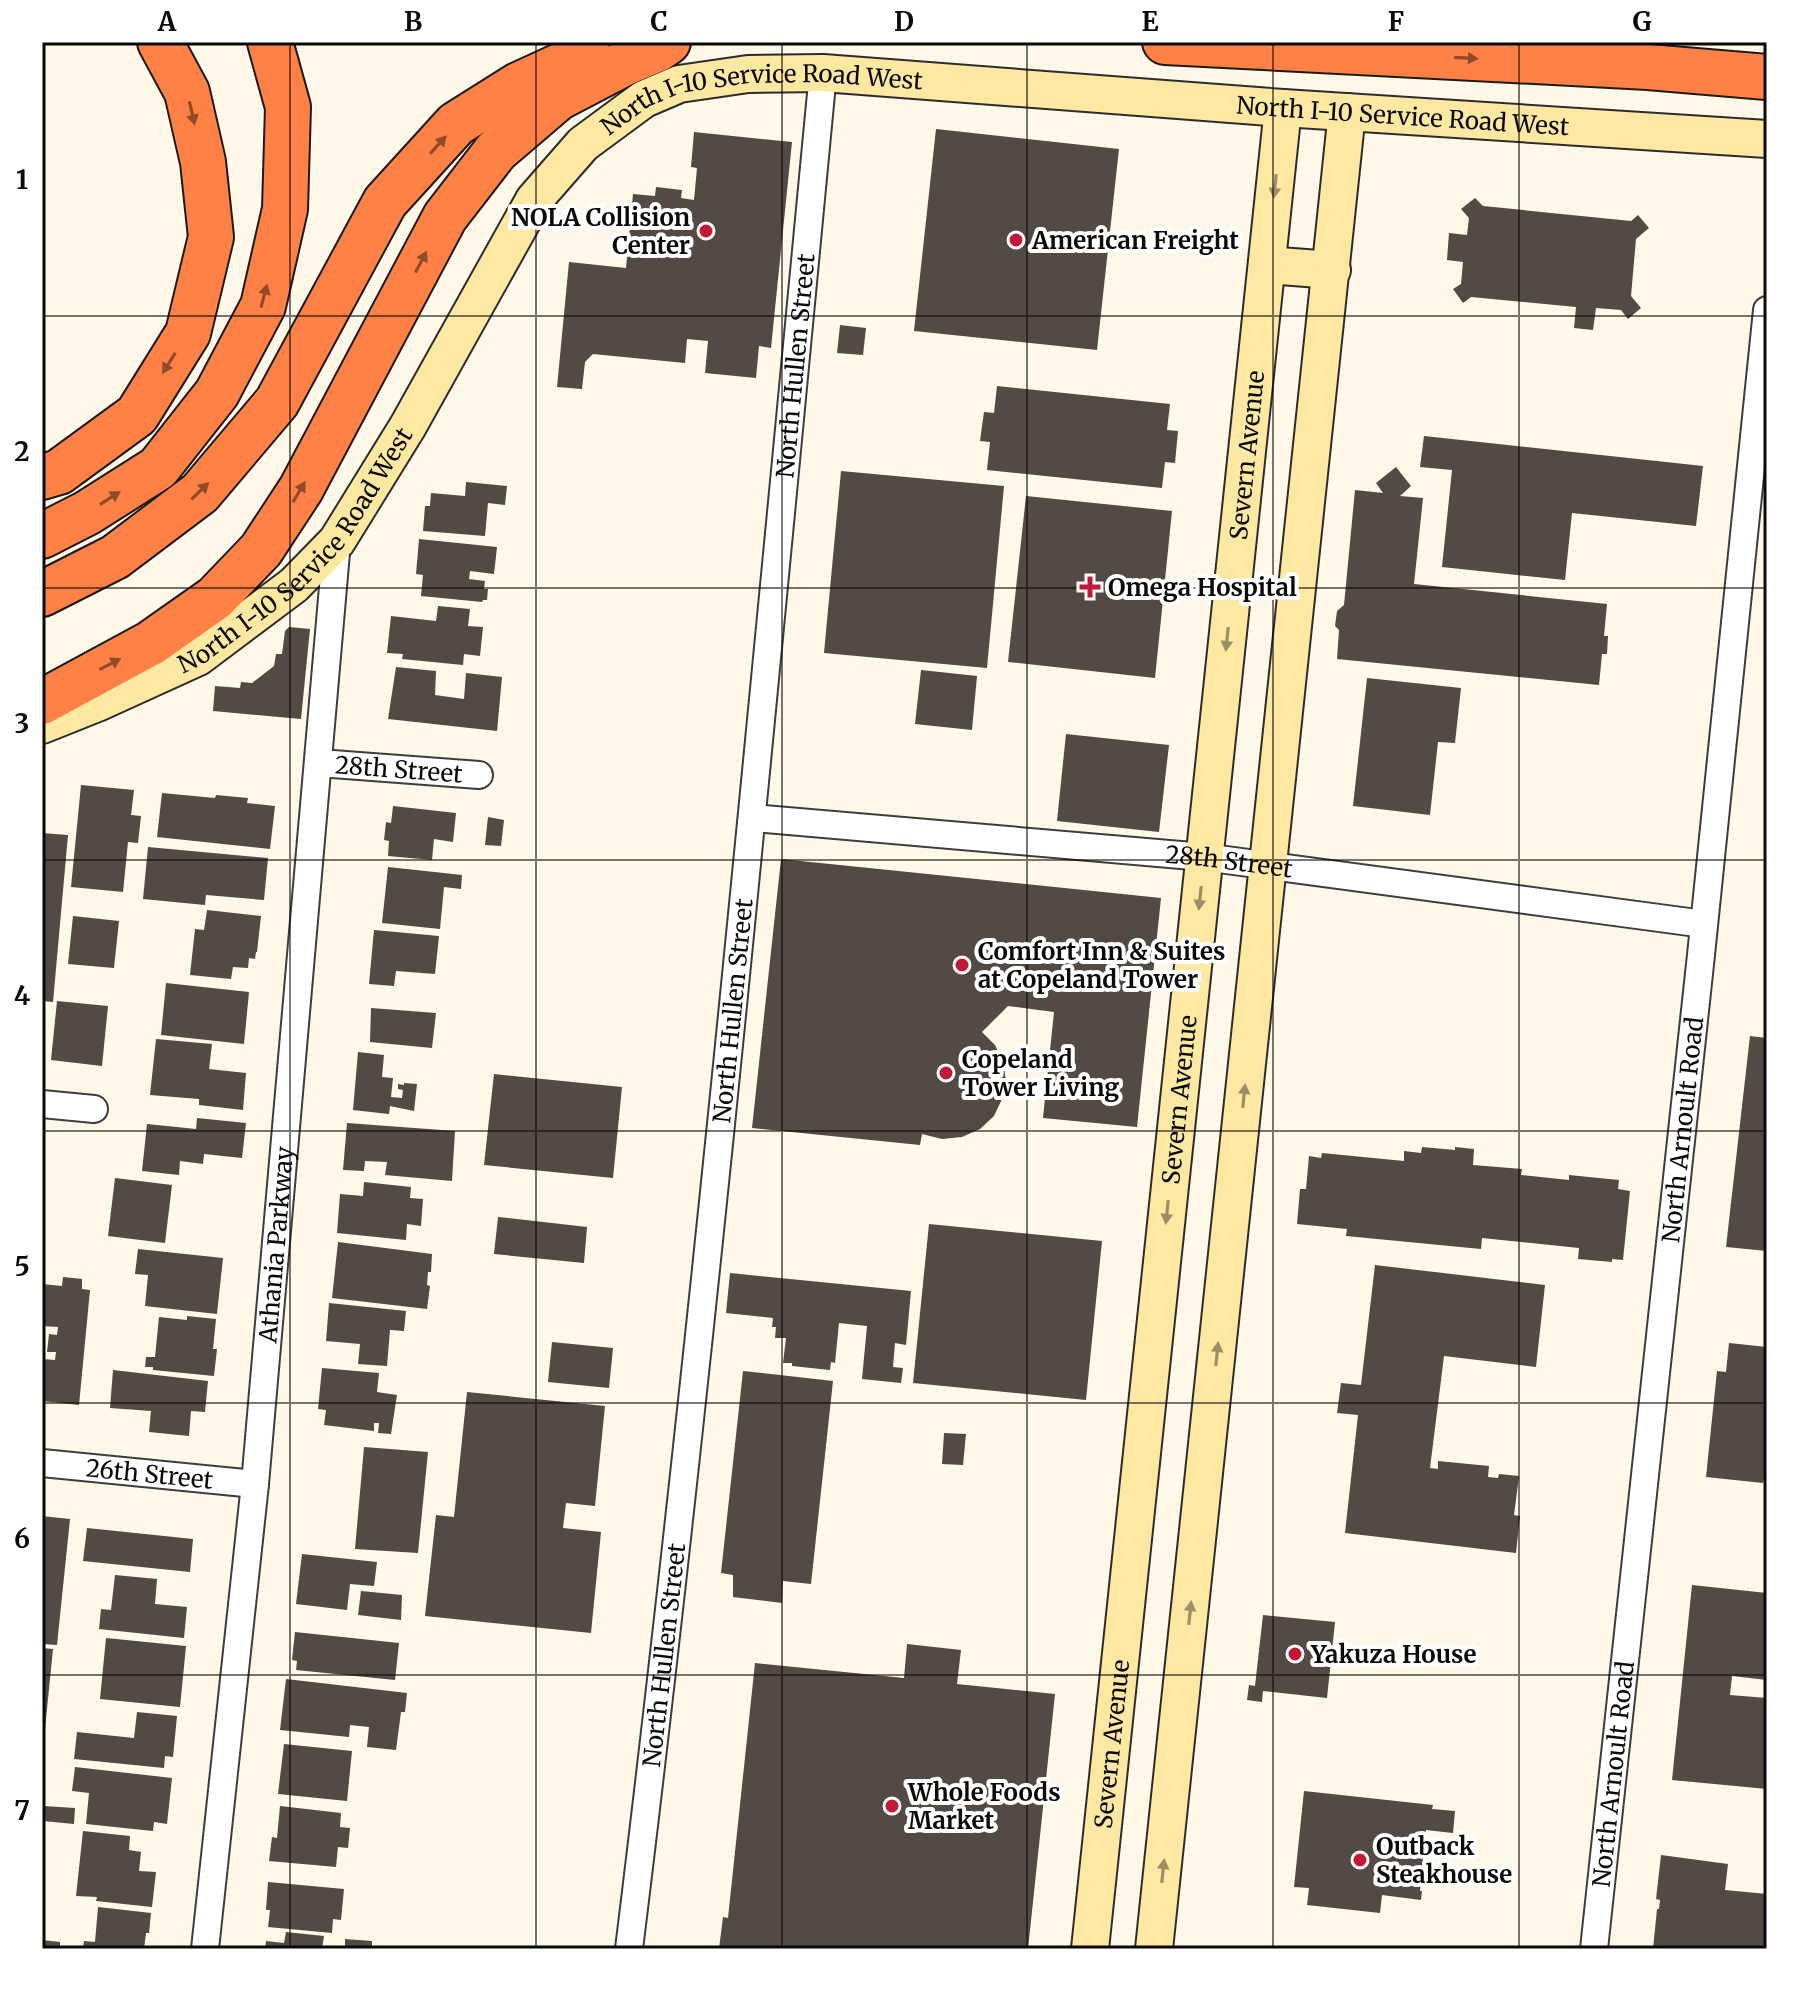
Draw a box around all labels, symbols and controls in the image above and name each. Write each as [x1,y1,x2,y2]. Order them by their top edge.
text: A [157,5,177,38]
text: B [404,5,422,38]
text: C [650,5,668,38]
text: D [894,5,914,38]
text: E [1142,5,1159,38]
text: F [1388,5,1404,38]
text: G [1633,5,1652,38]
one-way arrow [1454,51,1479,64]
street label: North I-10 Service Road West [594,57,924,141]
street label: North I-10 Service Road West [1235,89,1571,142]
one-way arrow [186,100,198,125]
one-way arrow [428,136,446,155]
text: 1 [16,163,28,196]
one-way arrow [1268,173,1281,198]
place label: NOLA Collision Center [511,202,690,261]
marker: NOLA Collision Center [697,222,715,240]
place label: American Freight [1031,225,1239,256]
marker: American Freight [1007,231,1025,249]
one-way arrow [413,251,427,273]
street label: North Hullen Street [769,251,821,479]
one-way arrow [259,284,271,309]
one-way arrow [163,352,177,374]
street label: Severn Avenue [1222,369,1271,541]
street label: North I-10 Service Road West [173,421,419,680]
text: 2 [14,435,30,468]
one-way arrow [291,481,305,503]
one-way arrow [190,482,209,500]
one-way arrow [99,492,121,506]
place label: Omega Hospital [1108,572,1297,603]
marker: Omega Hospital [1079,576,1101,598]
one-way arrow [1221,627,1234,652]
one-way arrow [99,658,122,671]
text: 3 [15,707,29,740]
street label: 28th Street [334,749,464,789]
street label: 28th Street [1164,838,1295,884]
one-way arrow [1193,886,1206,911]
street label: North Hullen Street [706,896,759,1124]
place label: Comfort Inn & Suites at Copeland Tower [978,936,1225,995]
marker: Comfort Inn & Suites at Copeland Tower [953,956,971,974]
text: 4 [14,979,31,1012]
street label: Severn Avenue [1155,1013,1203,1186]
street label: North Arnoult Road [1655,1015,1710,1244]
place label: Copeland Tower Living [962,1044,1119,1103]
marker: Copeland Tower Living [937,1064,955,1082]
one-way arrow [1237,1083,1250,1108]
street label: Athania Parkway [252,1145,300,1345]
one-way arrow [1161,1200,1174,1225]
text: 5 [14,1250,30,1283]
one-way arrow [1210,1341,1223,1366]
street label: 26th Street [85,1452,215,1495]
text: 6 [14,1522,30,1555]
street label: North Hullen Street [636,1541,692,1769]
one-way arrow [1183,1600,1196,1625]
place label: Yakuza House [1310,1639,1476,1670]
marker: Yakuza House [1286,1645,1304,1663]
street label: Severn Avenue [1087,1658,1136,1830]
street label: North Arnoult Road [1585,1659,1640,1889]
place label: Whole Foods Market [907,1777,1061,1836]
text: 7 [14,1794,30,1827]
marker: Whole Foods Market [883,1797,901,1815]
place label: Outback Steakhouse [1376,1831,1512,1890]
marker: Outback Steakhouse [1351,1851,1369,1869]
one-way arrow [1156,1859,1169,1884]

